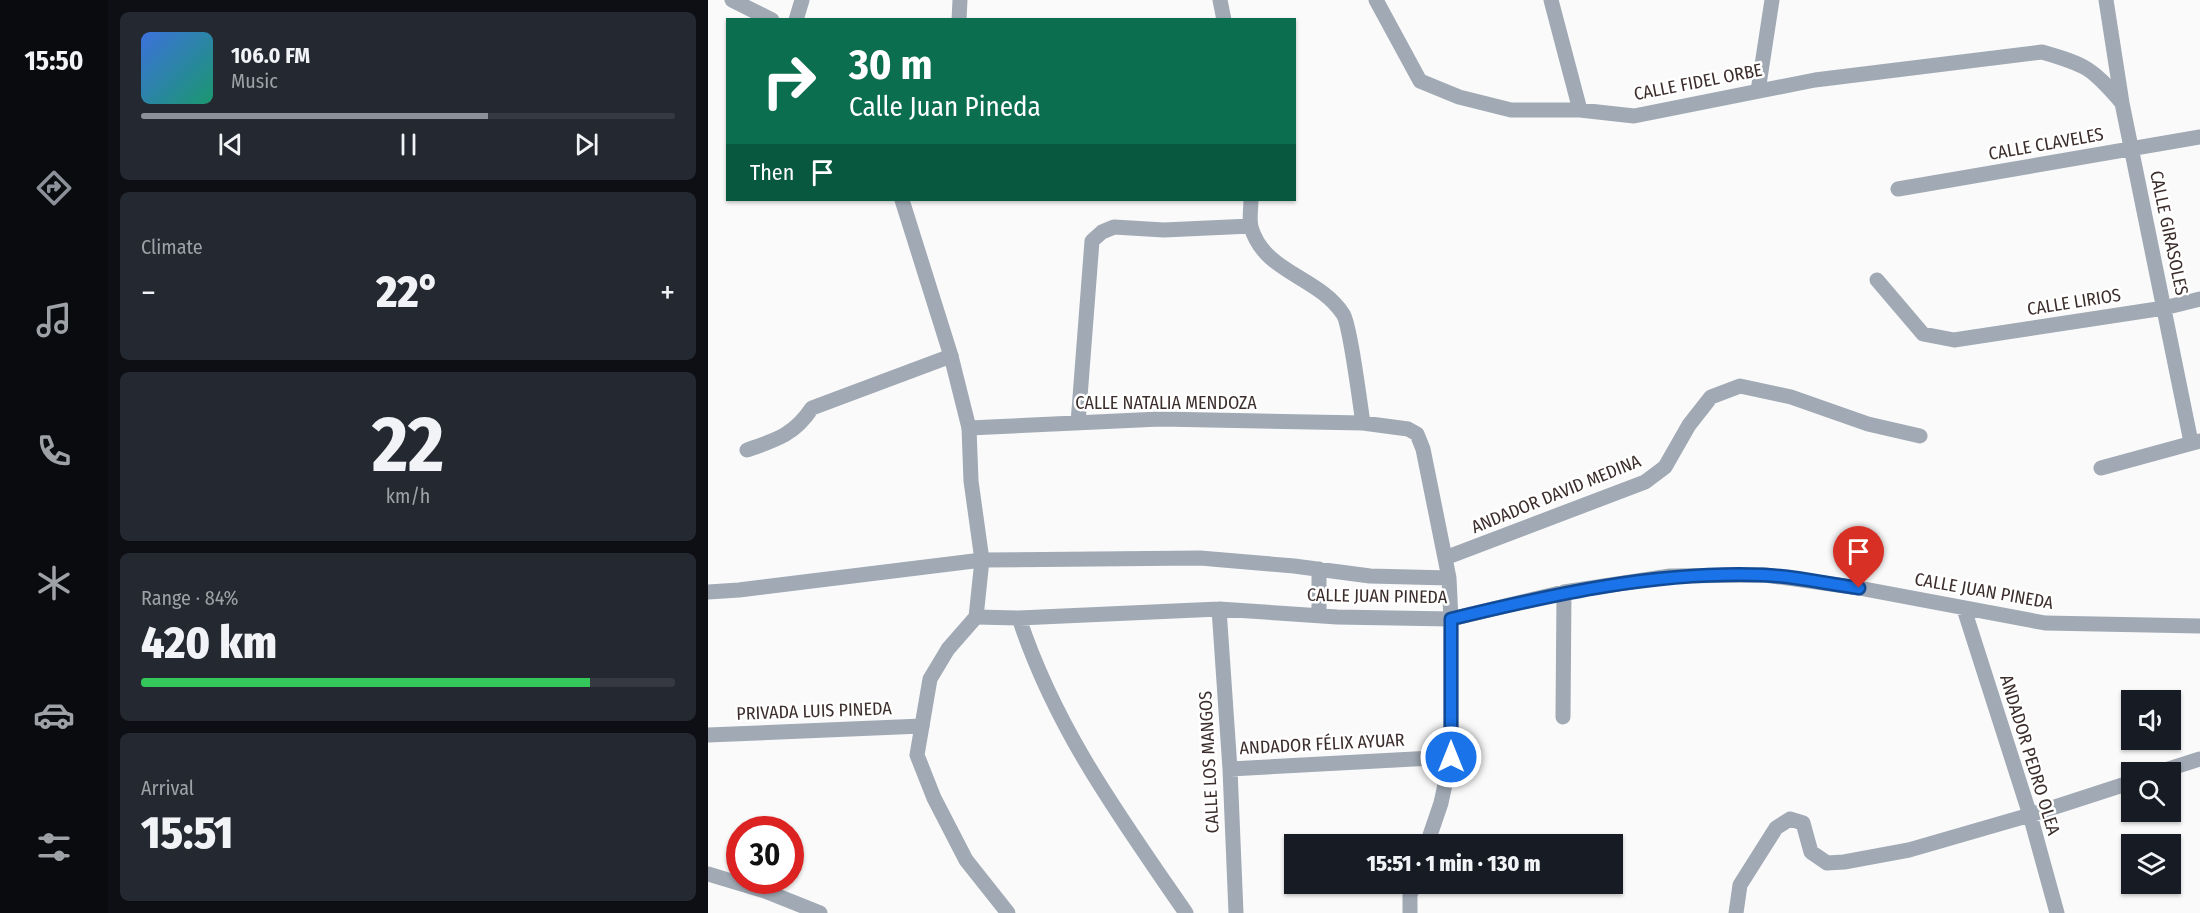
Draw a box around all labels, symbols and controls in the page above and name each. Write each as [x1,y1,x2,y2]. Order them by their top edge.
text: 30 m [849,40,933,90]
text: 106.0 FM [231,42,310,69]
icon: right [750,42,828,120]
text: 15:50 [24,45,84,77]
street label: CALLE FIDEL ORBE [1632,59,1764,105]
text: Music [231,69,278,93]
text: Calle Juan Pineda [849,91,1041,123]
street label: CALLE CLAVELES [1987,123,2105,165]
icon: previous [214,128,247,161]
icon: pause [392,128,425,161]
icon: next [570,128,603,161]
icon: arrive [806,156,839,189]
text: Then [750,159,794,186]
icon: directions [33,167,75,209]
street label: CALLE GIRASOLES [2145,169,2193,297]
text: Climate [141,235,203,259]
text: 22° [376,265,440,319]
text: − [141,273,156,313]
text: + [660,273,675,313]
street label: CALLE LIRIOS [2026,284,2123,320]
icon: music [33,299,75,341]
street label: CALLE NATALIA MENDOZA [1075,392,1257,414]
text: 22 [372,398,444,492]
icon: phone [33,430,75,472]
street label: ANDADOR DAVID MEDINA [1468,450,1644,538]
text: km/h [386,484,430,508]
pin [1833,526,1884,588]
icon: arrive [1842,535,1875,568]
icon: climate [33,562,75,604]
street label: CALLE JUAN PINEDA [1913,568,2056,614]
street label: CALLE JUAN PINEDA [1307,584,1448,608]
text: Range · 84% [141,586,238,610]
text: 420 km [141,616,277,670]
street label: ANDADOR PEDRO OLEA [1995,672,2065,838]
street label: CALLE LOS MANGOS [1194,690,1224,834]
map controls [2121,690,2181,894]
button: sound [2121,690,2181,750]
icon: car [33,694,75,736]
street label: PRIVADA LUIS PINEDA [736,697,893,725]
position arrow [1419,725,1483,789]
street label: ANDADOR FÉLIX AYUAR [1239,728,1405,759]
button: search [2121,762,2181,822]
text: Arrival [141,776,194,800]
text: 15:51 [141,806,233,860]
speed limit sign: 30 [726,816,804,894]
icon: filters [33,826,75,868]
button: layers [2121,834,2181,894]
text: 15:51 · 1 min · 130 m [1366,850,1541,877]

